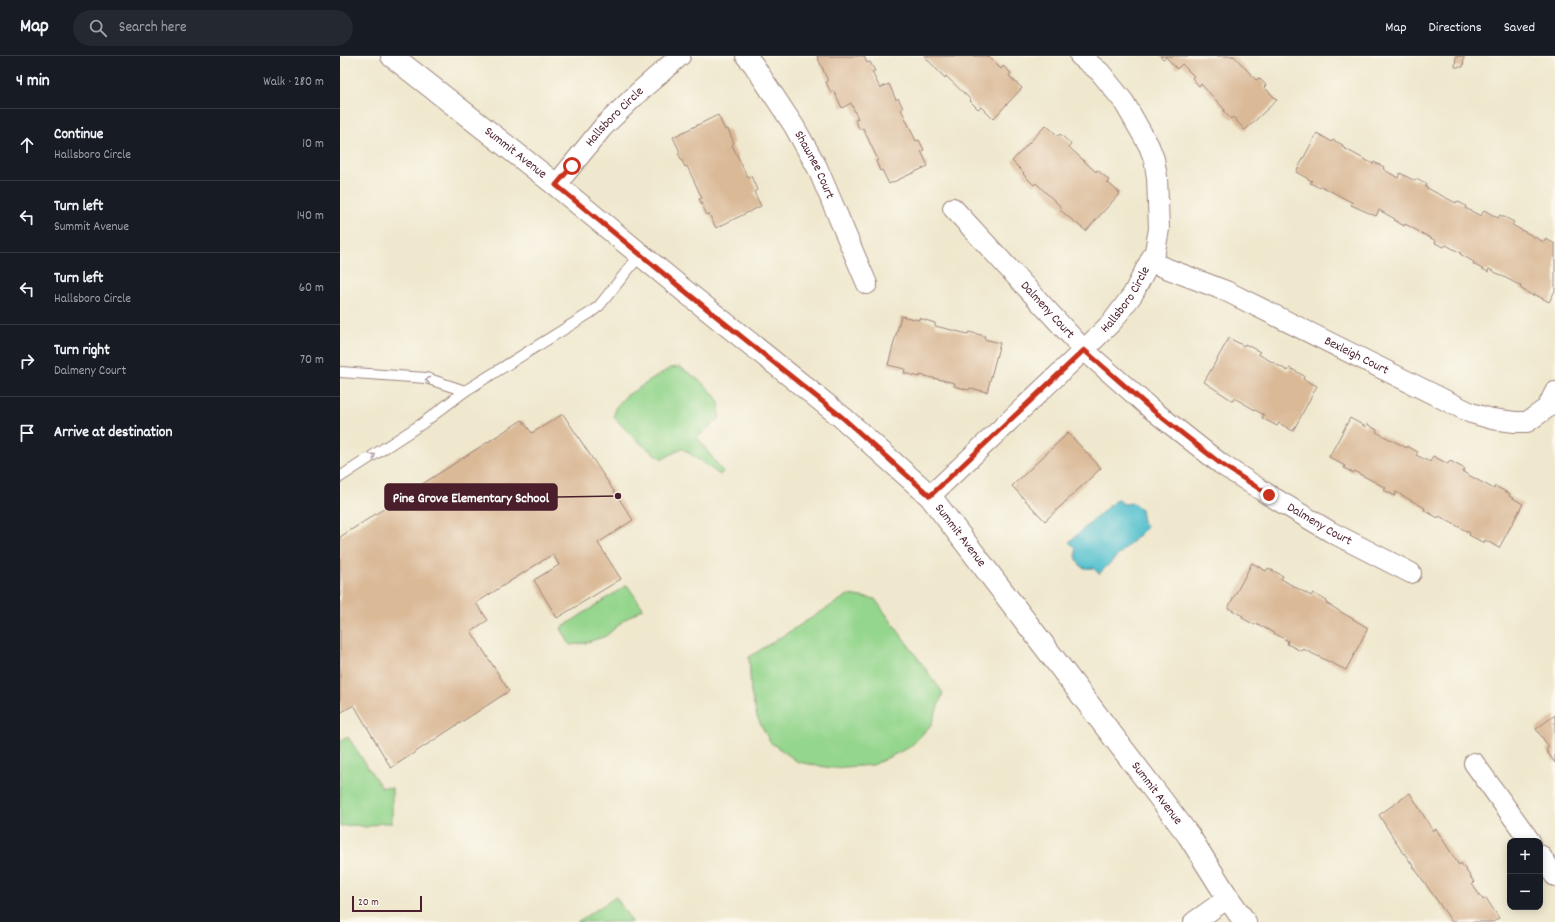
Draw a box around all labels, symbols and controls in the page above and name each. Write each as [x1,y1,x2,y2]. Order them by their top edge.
search box [73,10,353,46]
text: Map [20,14,49,41]
icon: search [87,17,109,39]
text: Search here [119,17,187,39]
text: Map [1385,18,1407,38]
text: Directions [1429,18,1482,38]
text: Saved [1504,18,1535,38]
text: 4 min [16,70,50,94]
text: Walk · 280 m [263,73,324,92]
street label: Hallsboro Circle [581,82,648,151]
street label: Summit Avenue [480,122,551,184]
text: Continue [54,124,103,146]
street label: Shawnee Court [789,127,839,202]
icon: ahead [16,134,38,156]
text: 10 m [302,135,324,154]
text: Hallsboro Circle [54,146,131,165]
route start [563,157,581,175]
text: Turn left [54,196,103,218]
icon: left [16,206,38,228]
text: 140 m [297,207,324,226]
text: Summit Avenue [54,218,129,237]
street label: Hallsboro Circle [1096,263,1155,338]
text: Turn left [54,268,103,290]
street label: Dalmeny Court [1016,277,1079,343]
icon: left [16,278,38,300]
text: 60 m [299,279,324,298]
text: Hallsboro Circle [54,290,131,309]
street label: Bexleigh Court [1321,332,1392,380]
text: Turn right [54,340,110,362]
icon: right [16,350,38,372]
text: 70 m [300,351,324,370]
text: Dalmeny Court [54,362,126,381]
one-way arrow [424,376,431,384]
icon: arrive [16,422,38,444]
text: Arrive at destination [54,422,172,444]
one-way arrow [369,453,376,461]
callout: Pine Grove Elementary School [385,484,557,510]
route end [1260,486,1278,504]
text: Pine Grove Elementary School [393,489,550,509]
street label: Dalmeny Court [1283,498,1355,551]
street label: Summit Avenue [930,500,991,571]
street label: Summit Avenue [1126,758,1187,829]
map controls [1507,838,1543,910]
button: + [1507,838,1543,874]
button: − [1507,874,1543,910]
scale bar [352,894,422,913]
text: 20 m [358,895,379,911]

